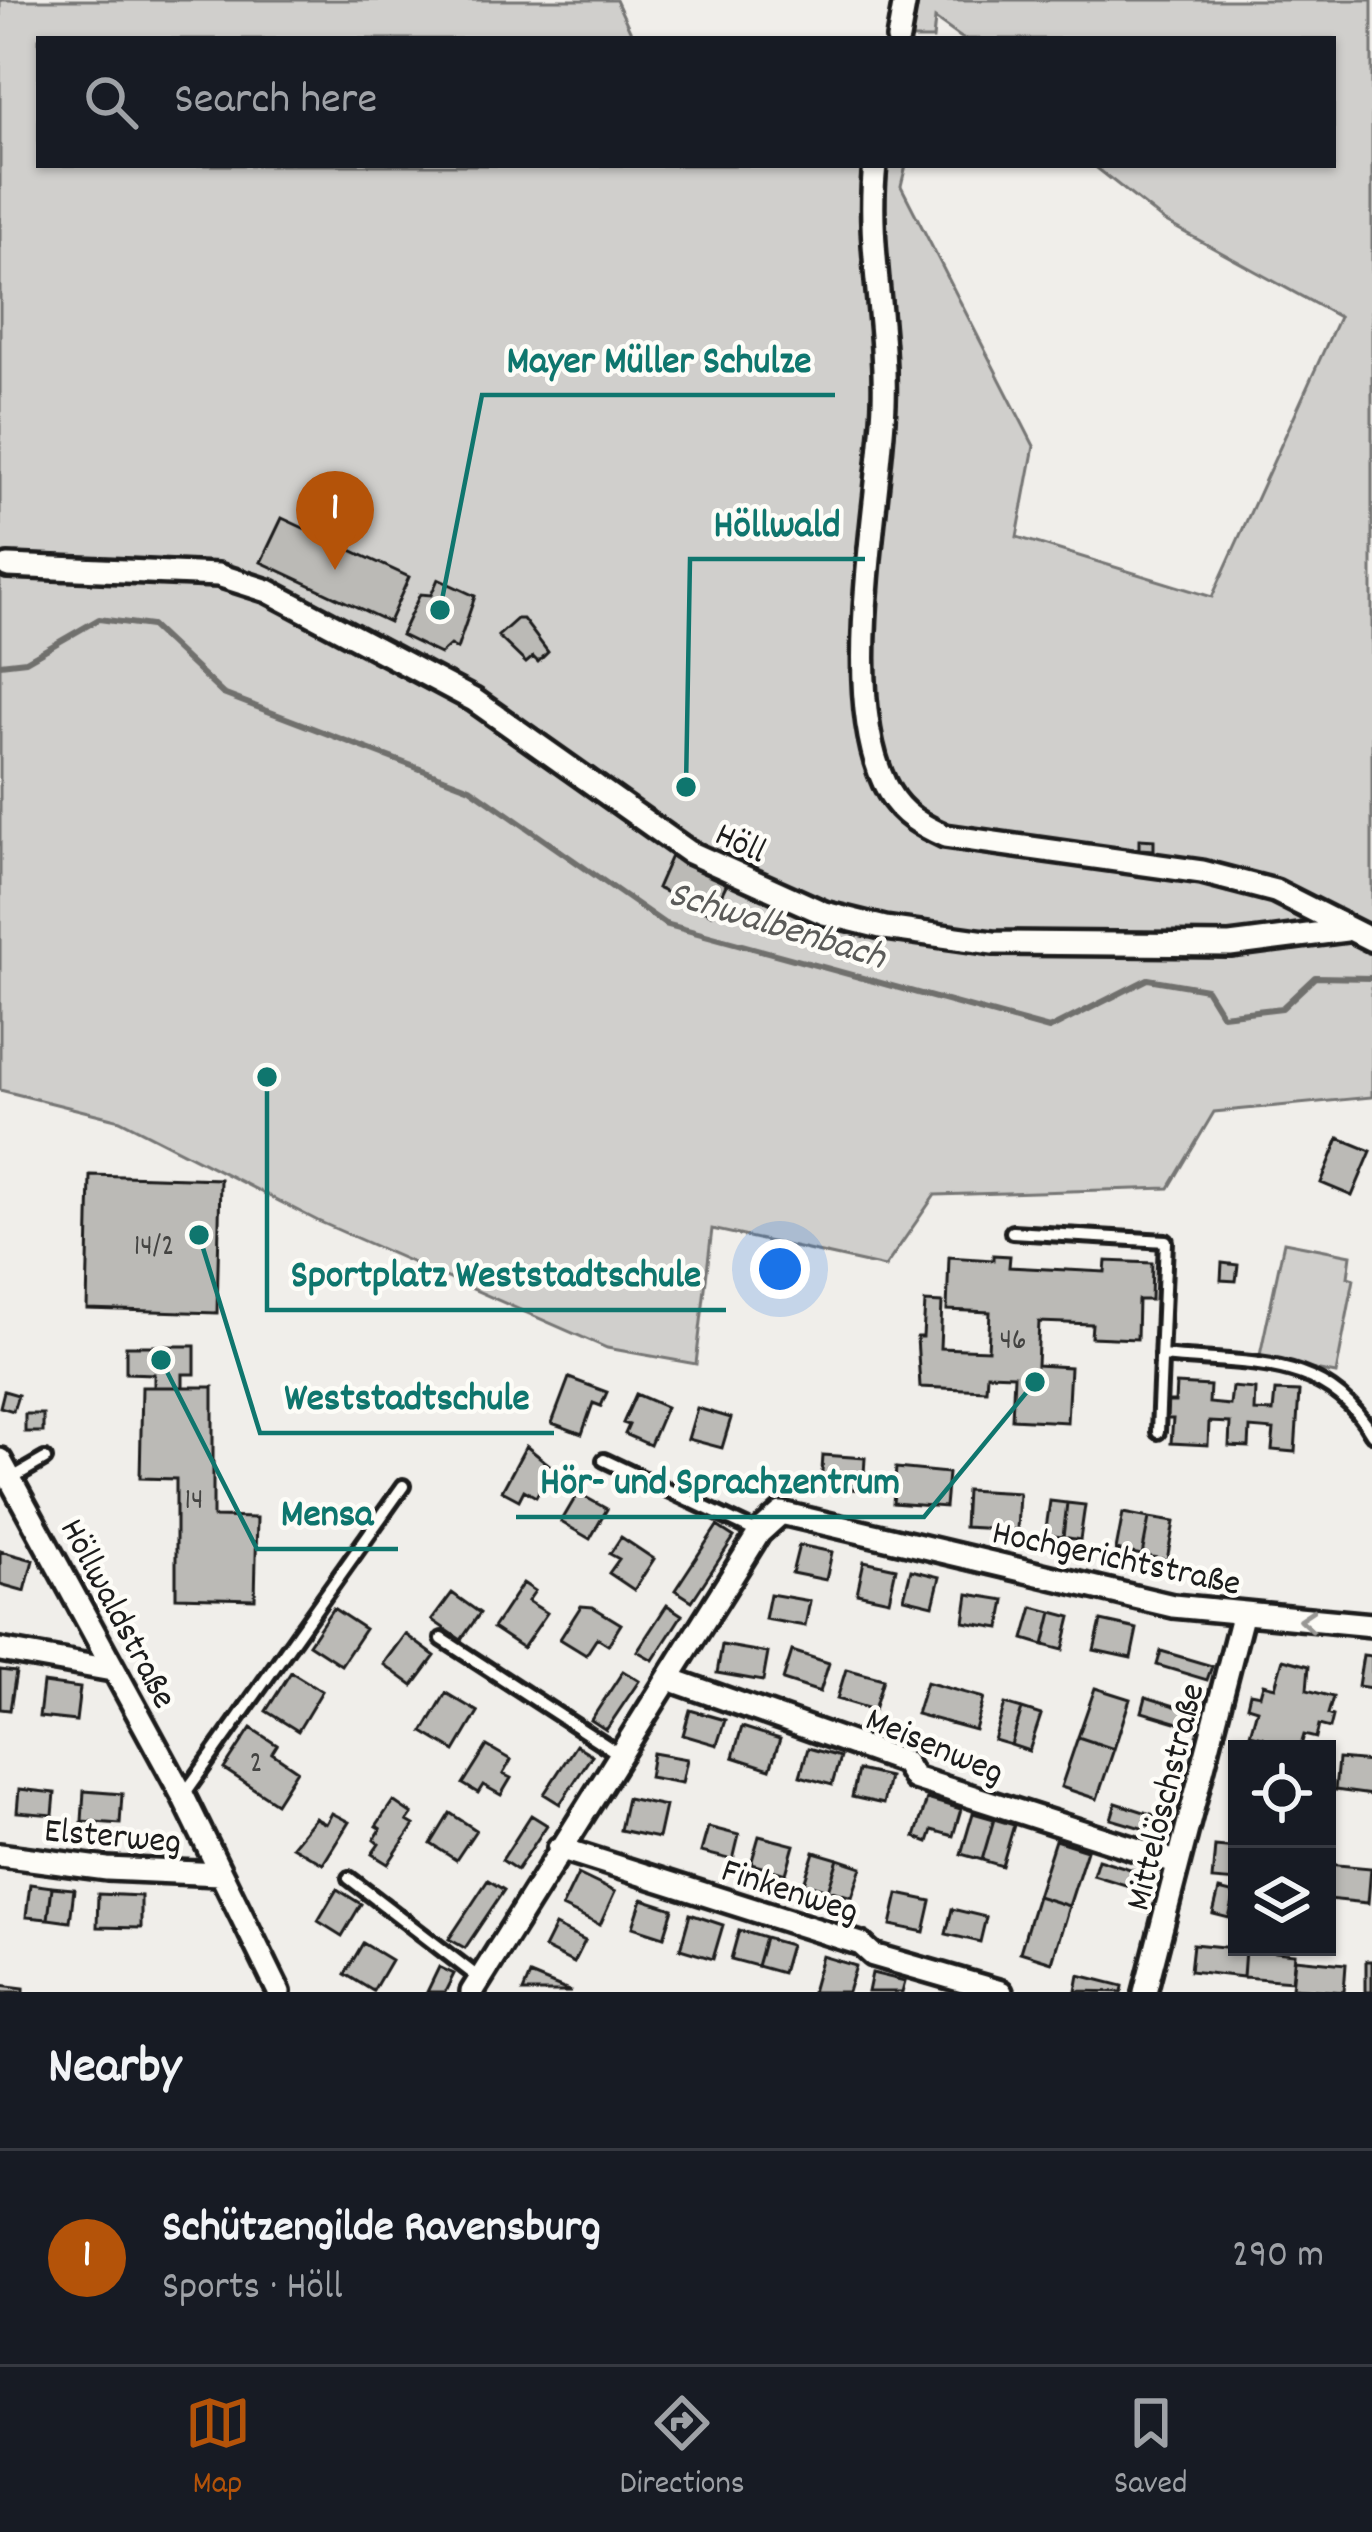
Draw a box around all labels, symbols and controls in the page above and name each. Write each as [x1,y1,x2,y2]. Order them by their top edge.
search box [36,36,1336,168]
icon: search [78,69,144,135]
text: Search here [174,70,377,134]
callout: Mayer Müller Schulze [482,320,835,395]
text: Mayer Müller Schulze [506,337,812,392]
pin: 1 [296,471,374,570]
callout: Höllwald [690,484,865,559]
text: Höllwald [714,501,840,556]
street label: Höll [705,811,774,880]
water label: Schwalbenbach [661,869,892,988]
house number: 14/2 [134,1227,174,1270]
callout: Sportplatz Weststadtschule [267,1235,726,1310]
your location [750,1239,810,1299]
text: Sportplatz Weststadtschule [291,1251,701,1306]
house number: 46 [999,1321,1027,1364]
callout: Weststadtschule [260,1358,554,1433]
text: Weststadtschule [284,1374,530,1429]
callout: Hör- und Sprachzentrum [516,1442,924,1517]
text: Hör- und Sprachzentrum [540,1458,900,1513]
callout: Mensa [257,1474,398,1549]
house number: 14 [184,1481,204,1524]
text: Mensa [281,1490,375,1545]
street label: Hochgerichtstraße [987,1509,1245,1613]
street label: Höllwaldstraße [44,1510,188,1719]
one-way arrow [1297,1608,1316,1634]
street label: Mittelöschstraße [1114,1678,1221,1917]
street label: Meisenweg [856,1696,1011,1801]
map controls [1228,1740,1336,1956]
button: locate [1228,1740,1336,1848]
house number: 2 [249,1744,263,1787]
street label: Elsterweg [42,1807,183,1871]
street label: Finkenweg [714,1847,864,1940]
button: layers [1228,1848,1336,1956]
text: Nearby [48,2034,181,2106]
text: Schützengilde Ravensburg [162,2198,601,2262]
text: 1 [83,2230,91,2285]
text: 290 m [1232,2230,1324,2285]
text: Sports · Höll [162,2262,343,2317]
tab: Map [185,2390,251,2509]
tab: Directions [620,2390,745,2509]
tab: Saved [1114,2390,1187,2509]

